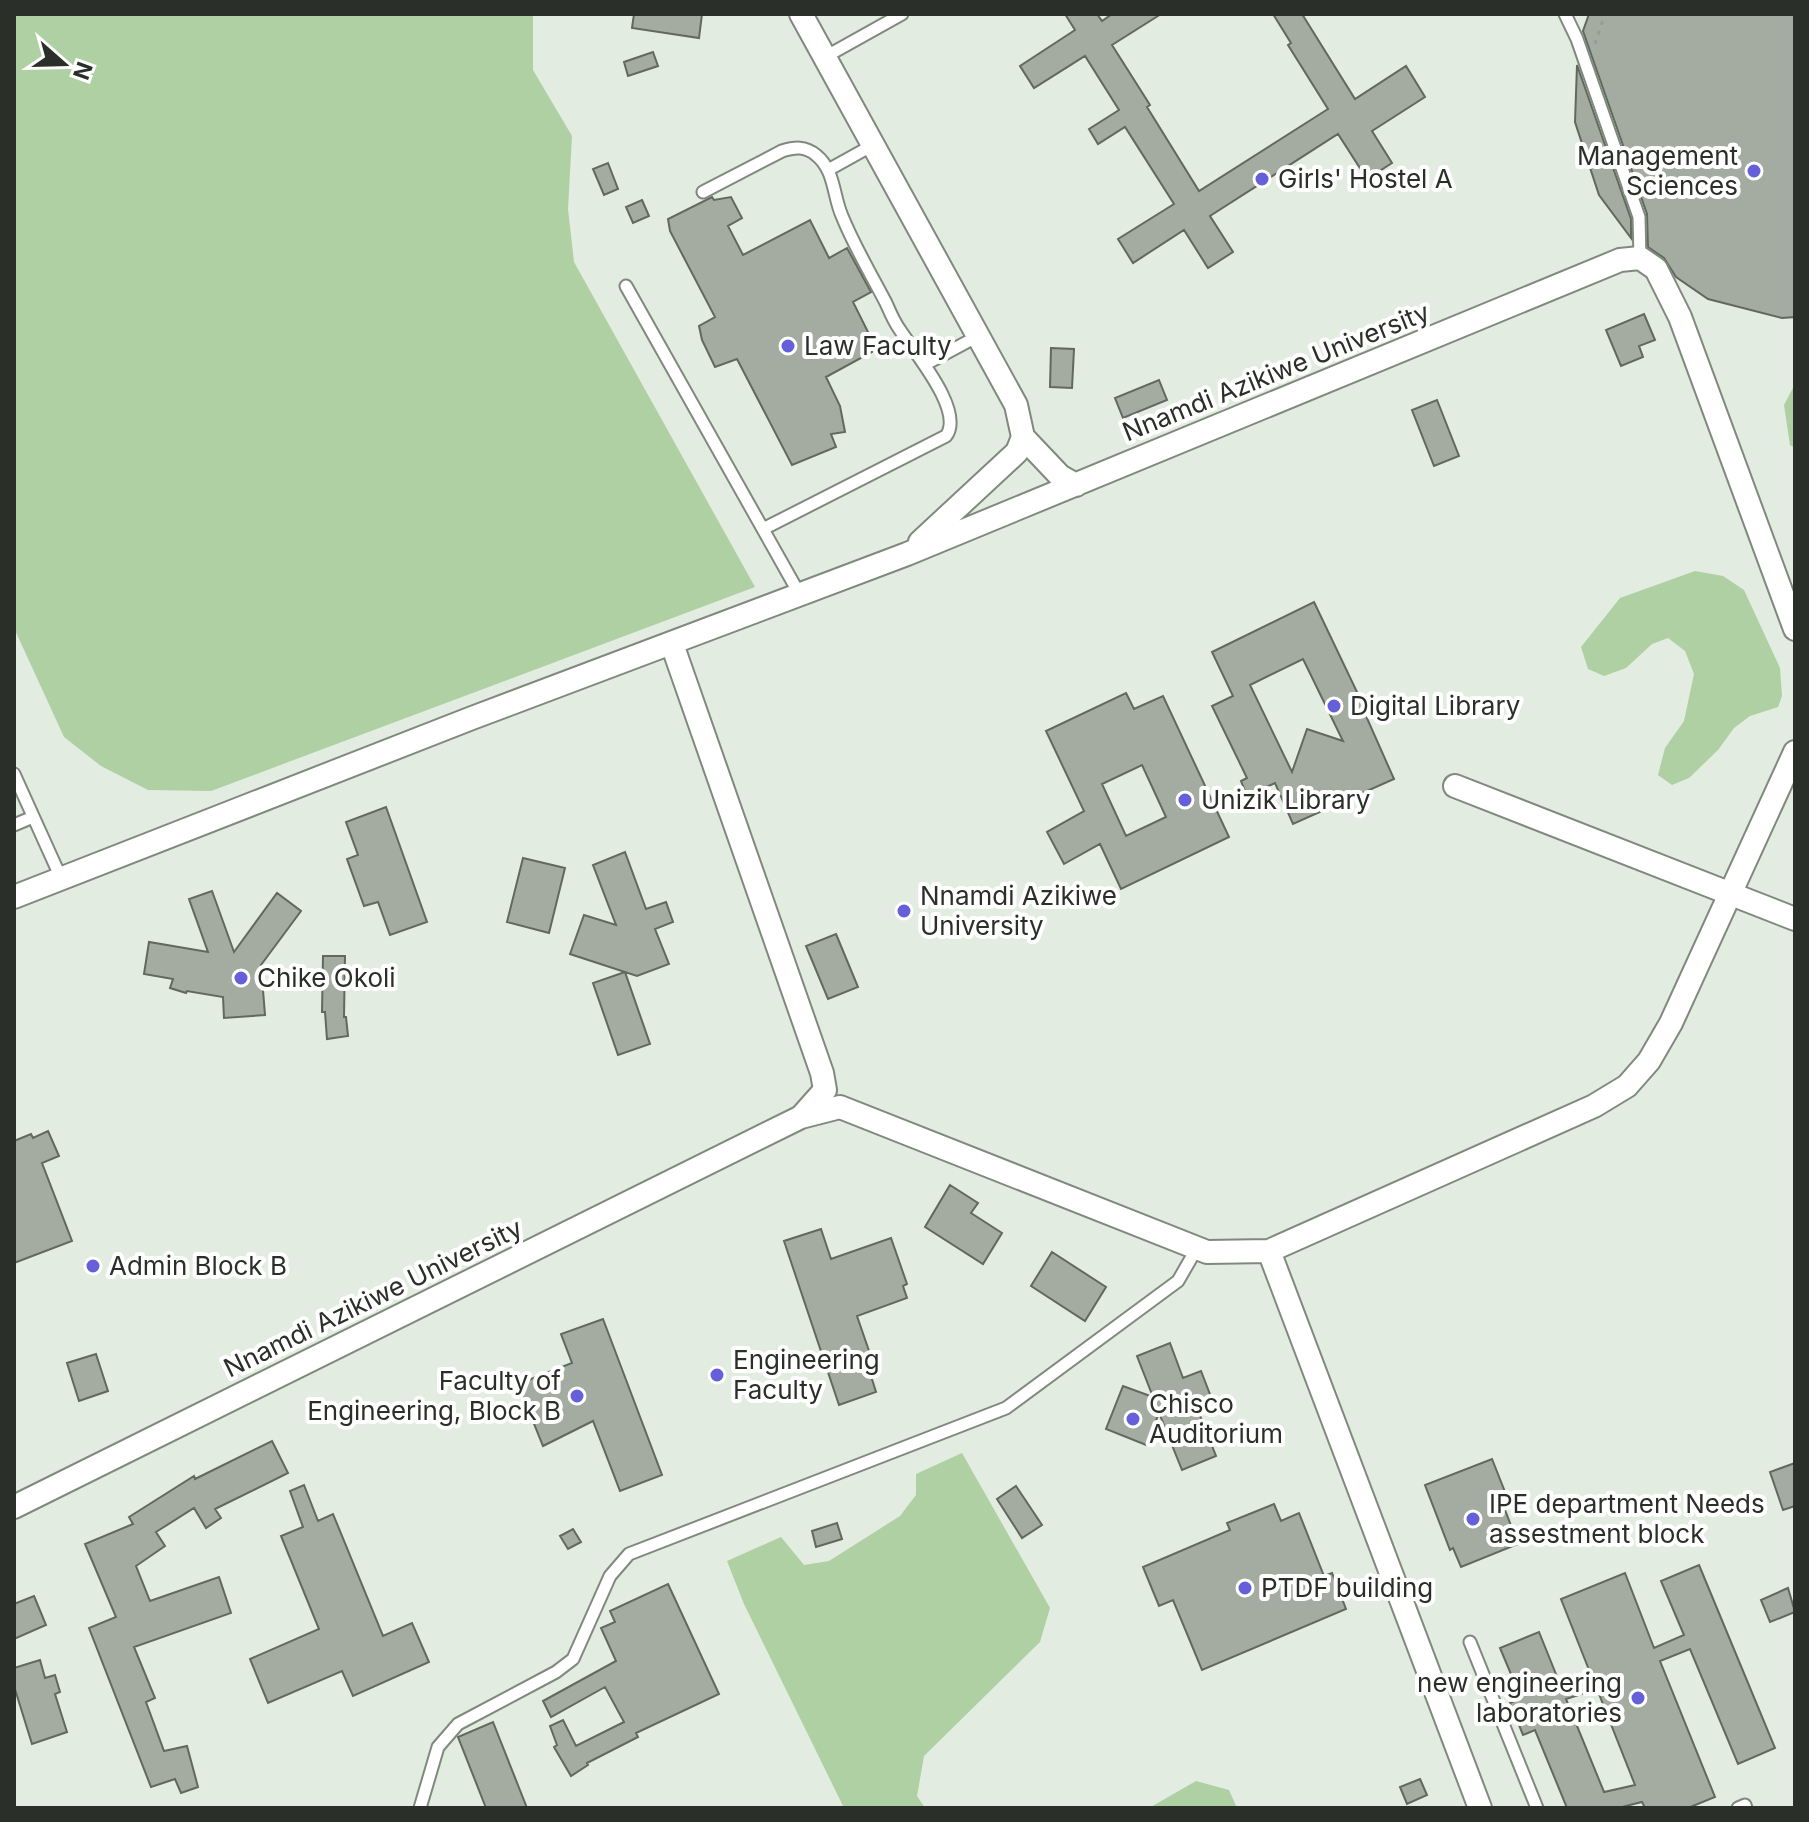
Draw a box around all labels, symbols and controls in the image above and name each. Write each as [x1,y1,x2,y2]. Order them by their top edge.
north arrow [24,24,104,104]
text: N [68,59,98,83]
place label: Management Sciences [1577,140,1738,201]
marker: Management Sciences [1745,162,1763,180]
place label: Girls' Hostel A [1278,163,1453,194]
marker: Girls' Hostel A [1253,170,1271,188]
street label: Nnamdi Azikiwe University [1118,296,1434,447]
place label: Law Faculty [804,330,952,361]
marker: Law Faculty [779,337,797,355]
place label: Digital Library [1350,690,1520,721]
marker: Digital Library [1325,697,1343,715]
place label: Unizik Library [1201,784,1370,815]
marker: Unizik Library [1176,791,1194,809]
place label: Nnamdi Azikiwe University [920,880,1117,941]
marker: Nnamdi Azikiwe University [895,902,913,920]
place label: Chike Okoli [257,962,396,993]
marker: Chike Okoli [232,969,250,987]
street label: Nnamdi Azikiwe University [219,1212,527,1383]
place label: Admin Block B [109,1250,287,1281]
marker: Admin Block B [84,1257,102,1275]
place label: Engineering Faculty [733,1344,880,1405]
place label: Faculty of Engineering, Block B [307,1365,561,1426]
marker: Engineering Faculty [708,1366,726,1384]
marker: Faculty of Engineering, Block B [568,1387,586,1405]
place label: Chisco Auditorium [1149,1388,1283,1449]
marker: Chisco Auditorium [1124,1410,1142,1428]
place label: IPE department Needs assestment block [1489,1488,1765,1549]
marker: IPE department Needs assestment block [1464,1510,1482,1528]
place label: PTDF building [1261,1572,1433,1603]
marker: PTDF building [1236,1579,1254,1597]
place label: new engineering laboratories [1417,1667,1622,1728]
marker: new engineering laboratories [1629,1689,1647,1707]

